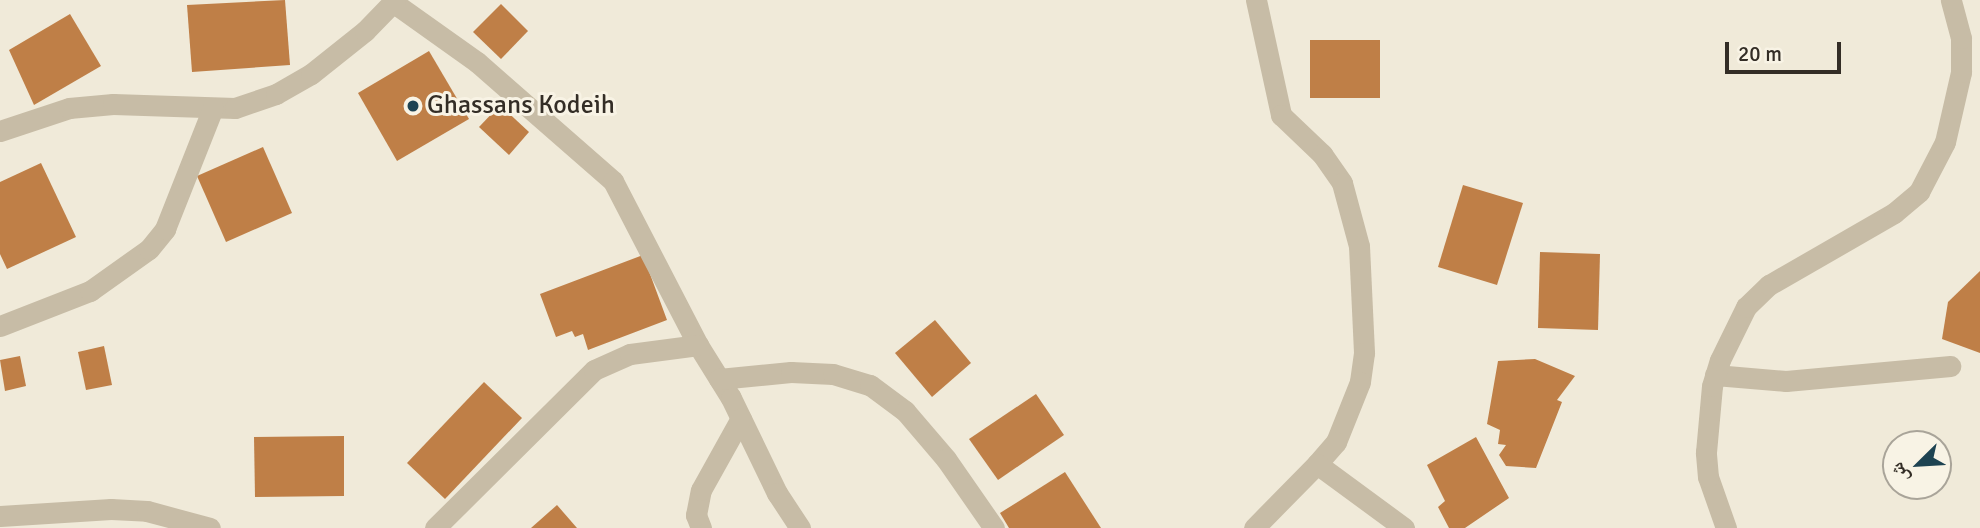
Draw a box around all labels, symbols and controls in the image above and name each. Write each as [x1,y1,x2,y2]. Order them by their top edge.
scale bar [1728,28,1843,72]
text: 20 m [1738,41,1782,67]
place label: Ghassans Kodeih [427,90,615,122]
marker: Ghassans Kodeih [405,98,421,114]
north arrow [1882,430,1952,500]
text: ش [1885,459,1915,487]

